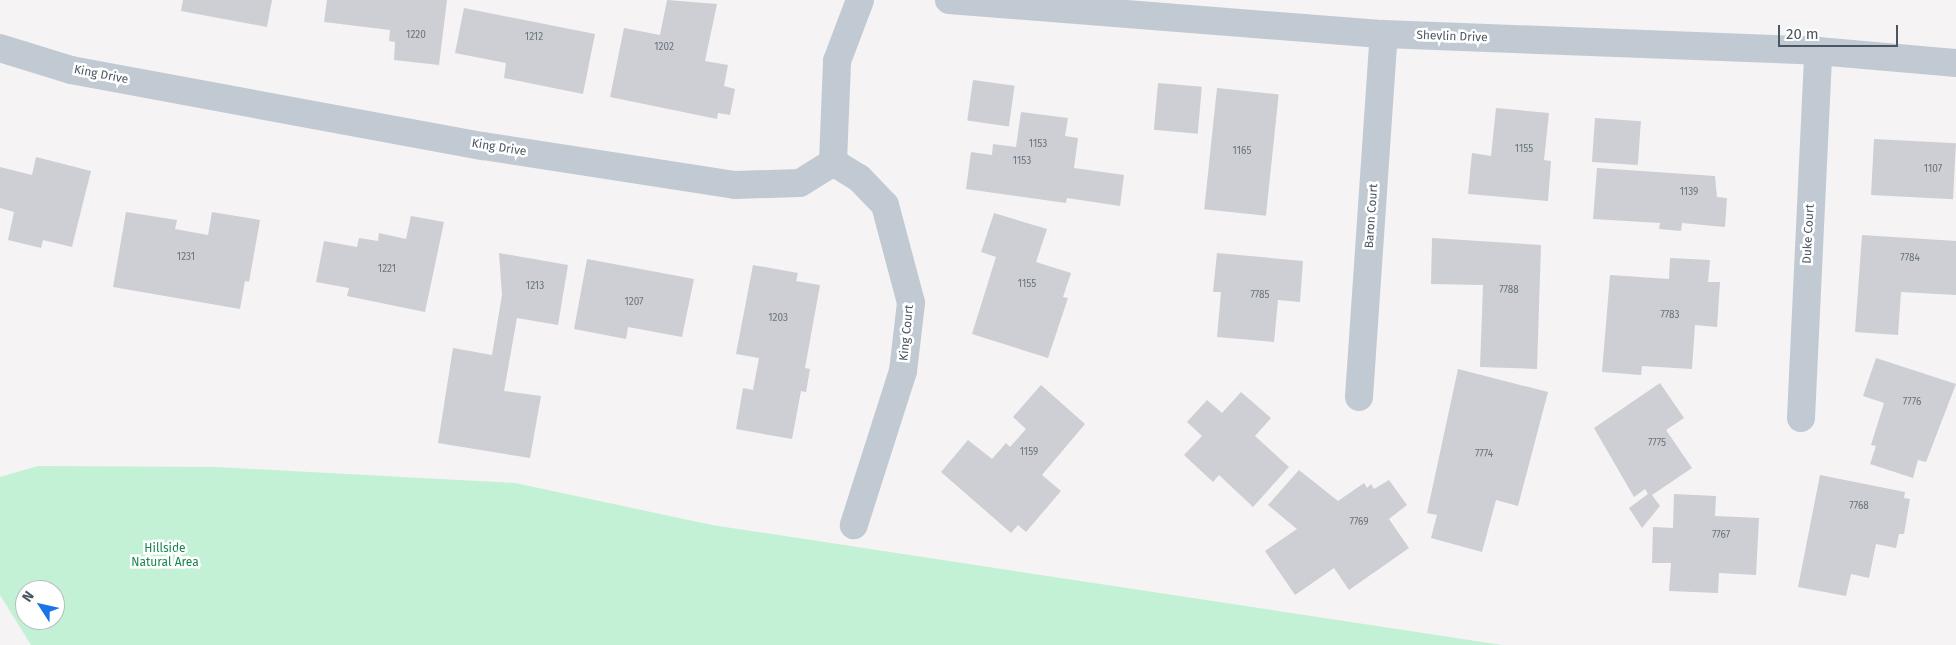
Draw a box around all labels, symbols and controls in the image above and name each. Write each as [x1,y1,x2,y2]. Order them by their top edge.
scale bar [1781,15,1901,47]
text: 20 m [1786,25,1819,43]
street label: Shevlin Drive [1416,29,1488,45]
house number: 1220 [406,30,426,42]
house number: 1212 [525,32,543,44]
house number: 1202 [654,42,674,54]
street label: King Drive [73,63,129,87]
street label: King Drive [471,137,527,159]
house number: 1153 [1029,139,1047,151]
house number: 1155 [1515,144,1533,156]
house number: 1165 [1233,146,1251,158]
house number: 1153 [1013,156,1031,168]
house number: 1107 [1924,164,1942,176]
street label: Baron Court [1363,183,1381,249]
house number: 1139 [1680,187,1698,199]
street label: Duke Court [1800,204,1818,264]
house number: 1231 [177,252,195,264]
house number: 7784 [1900,253,1920,265]
house number: 1221 [378,264,396,276]
house number: 1155 [1018,279,1036,291]
house number: 1213 [526,281,544,293]
house number: 7788 [1499,285,1519,297]
house number: 7785 [1250,290,1270,302]
house number: 1207 [624,297,644,309]
street label: King Court [897,304,917,362]
house number: 7783 [1660,310,1680,322]
house number: 1203 [768,313,788,325]
house number: 7776 [1903,397,1921,409]
house number: 7775 [1648,438,1666,450]
house number: 1159 [1020,447,1038,459]
house number: 7774 [1475,449,1493,461]
house number: 7768 [1849,501,1869,513]
house number: 7769 [1349,517,1369,529]
house number: 7767 [1712,530,1730,542]
park label: Hillside Natural Area [131,542,199,570]
north arrow [15,580,65,630]
text: N [18,588,38,605]

